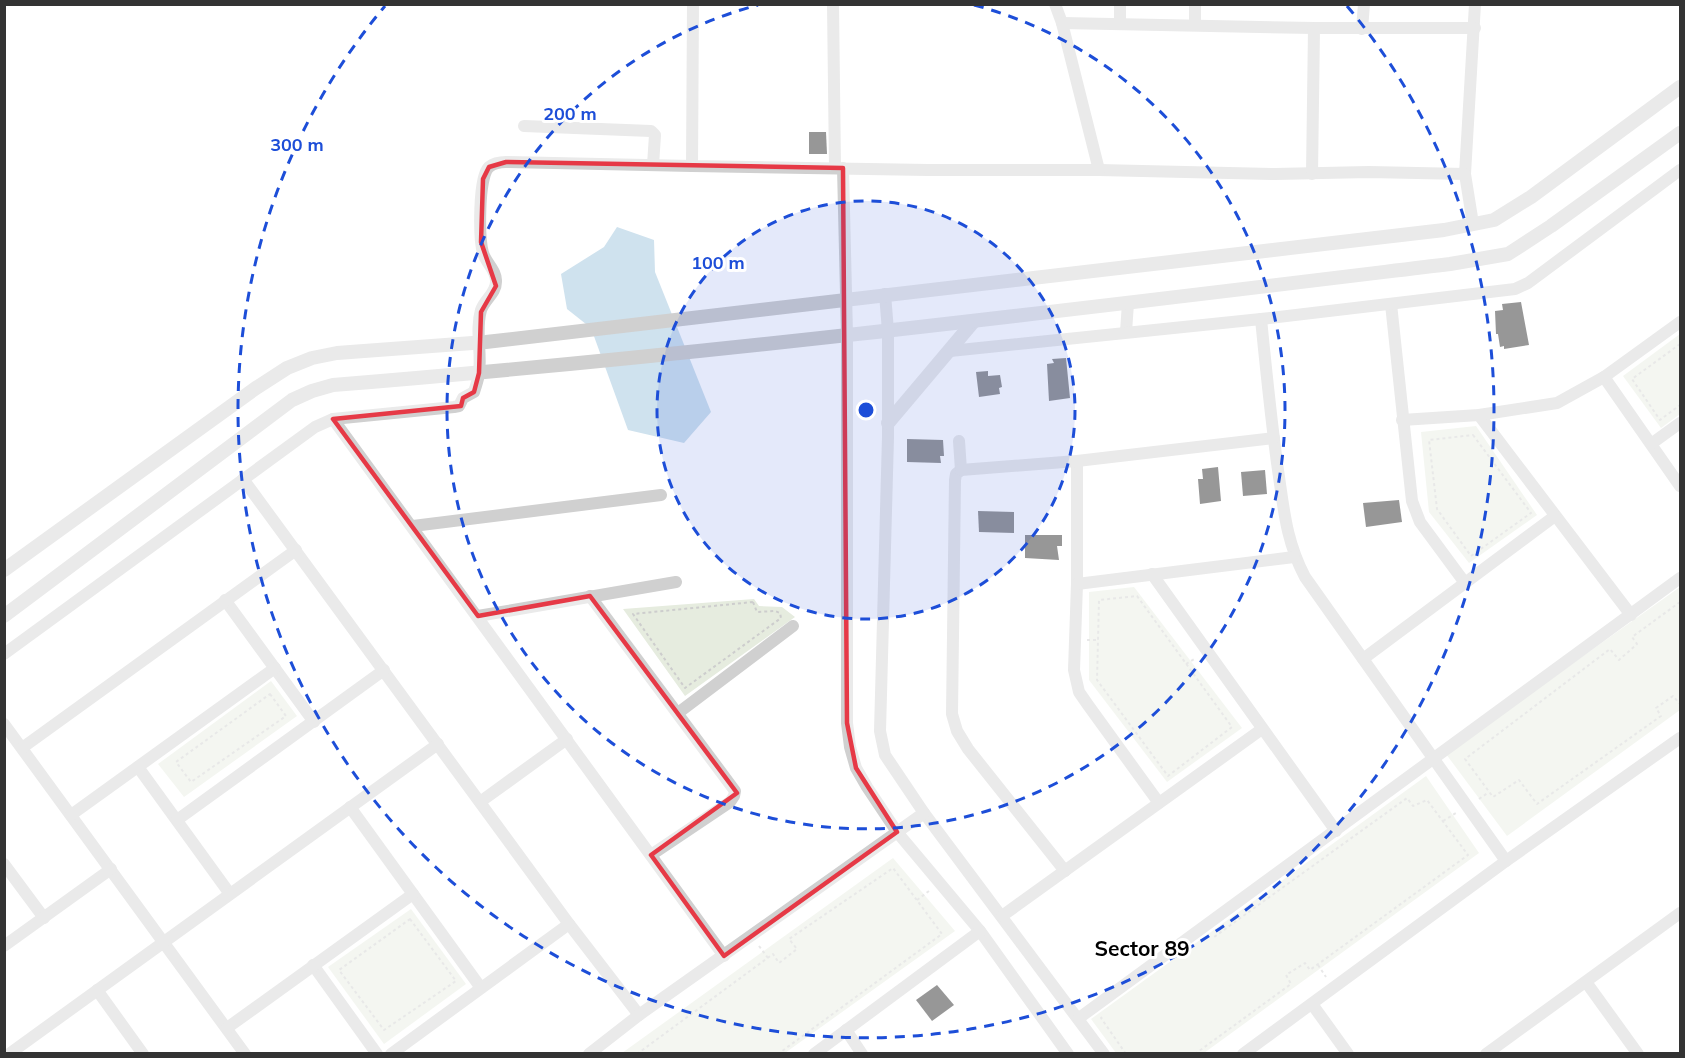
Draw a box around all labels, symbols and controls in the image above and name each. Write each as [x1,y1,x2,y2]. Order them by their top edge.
text: 200 m [543,102,597,125]
text: 300 m [270,133,324,156]
text: 100 m [691,251,745,274]
centre of rings [856,400,876,420]
district label: Sector 89 [1094,935,1190,961]

